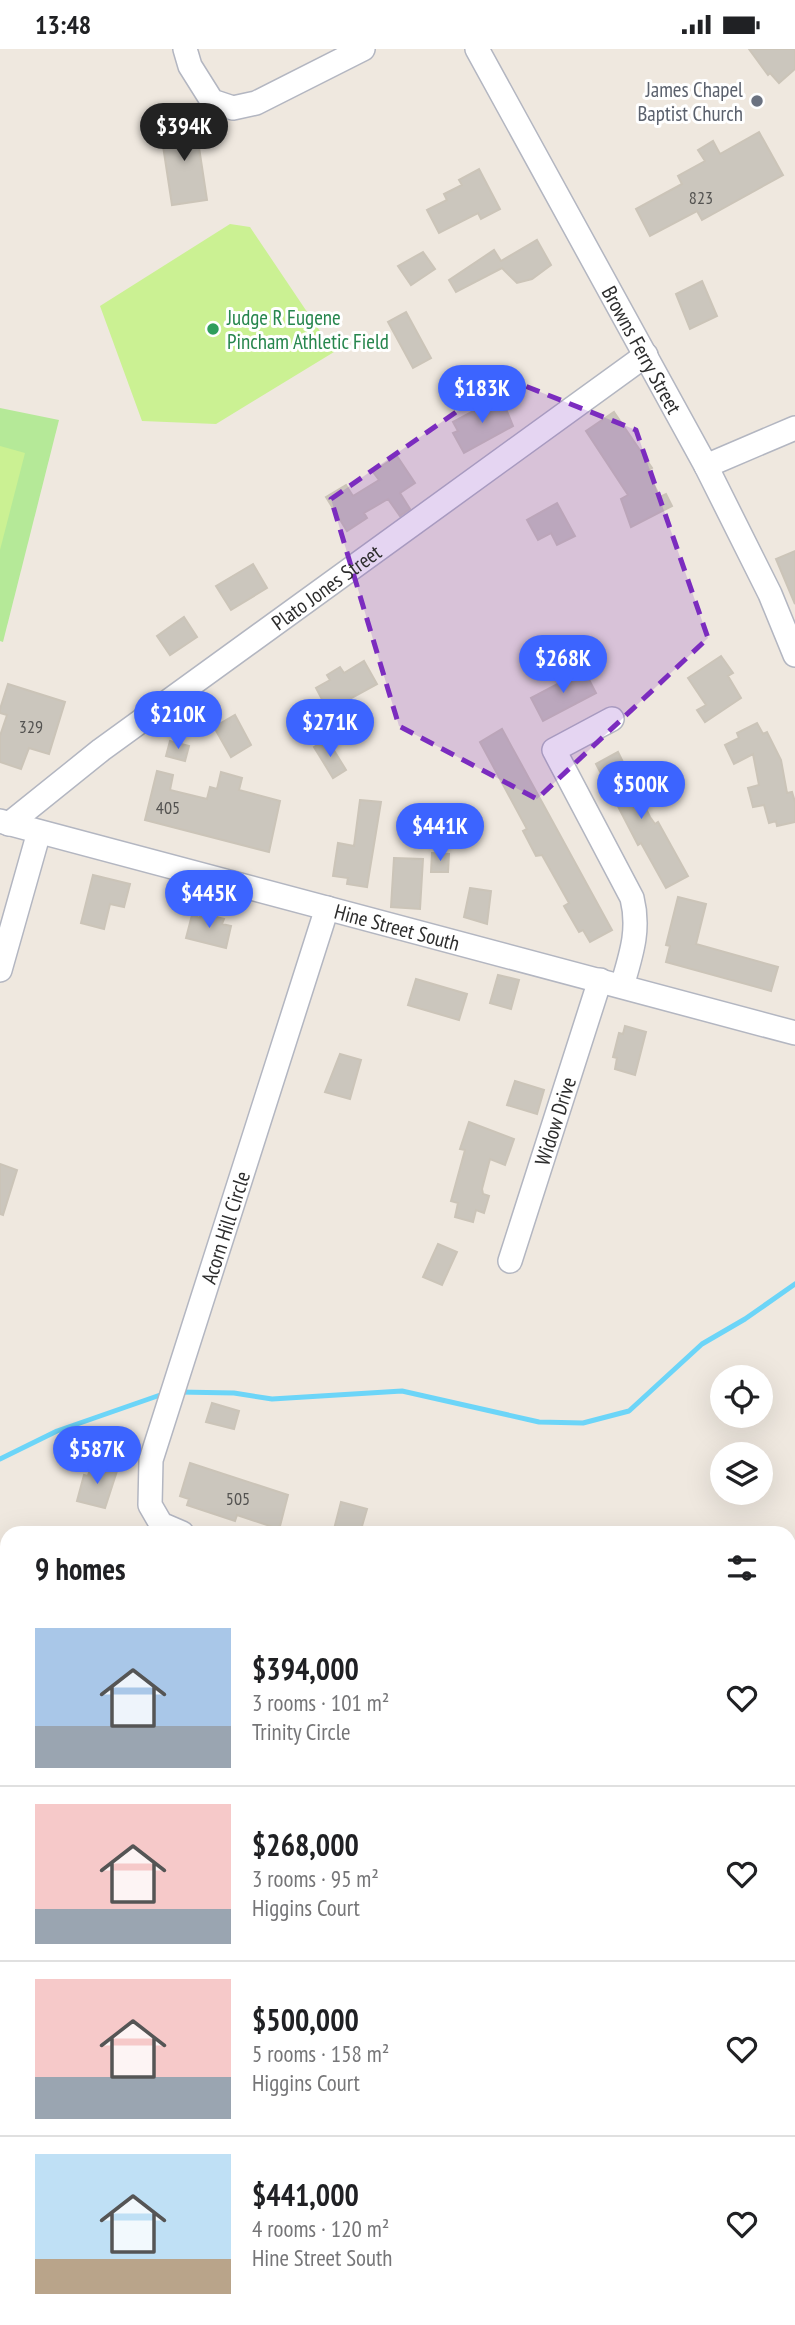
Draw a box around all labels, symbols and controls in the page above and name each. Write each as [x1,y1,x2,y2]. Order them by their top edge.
text: 13:48 [35,8,91,41]
place label: James Chapel Baptist Church [637,76,743,127]
marker: James Chapel Baptist Church [749,93,765,109]
pin: $394K [135,103,233,163]
text: $394K [156,111,212,140]
house number: 823 [689,186,713,209]
street label: Browns Ferry Street [596,281,688,419]
place label: Judge R Eugene Pincham Athletic Field [226,304,389,355]
marker: Judge R Eugene Pincham Athletic Field [205,321,221,337]
pin: $183K [433,365,531,425]
text: $183K [454,373,510,402]
street label: Plato Jones Street [266,538,386,636]
pin: $268K [514,635,612,695]
text: $268K [535,643,591,672]
pin: $210K [129,691,227,751]
text: $210K [150,699,206,728]
pin: $271K [281,699,379,759]
text: $271K [302,707,358,736]
house number: 329 [19,715,43,738]
pin: $500K [592,761,690,821]
text: $500K [613,769,669,798]
house number: 405 [156,796,180,819]
pin: $441K [391,803,489,863]
text: $441K [412,811,468,840]
pin: $445K [160,871,258,930]
text: $445K [181,878,237,907]
street label: Hine Street South [332,897,463,956]
street label: Widow Drive [528,1073,582,1169]
street label: Acorn Hill Circle [195,1168,256,1287]
map controls [710,1365,773,1505]
button: locate [710,1365,773,1428]
pin: $587K [48,1427,146,1486]
text: $587K [69,1434,125,1463]
button: layers [710,1442,773,1505]
house number: 505 [226,1487,250,1510]
text: 9 homes [35,1549,126,1588]
icon: filters [723,1549,761,1587]
text: $394,000 [252,1649,359,1688]
icon: home [91,1656,175,1740]
icon: heart [723,1679,761,1717]
text: 3 rooms · 101 m² [252,1688,389,1717]
text: Trinity Circle [252,1717,351,1746]
text: $268,000 [252,1825,359,1864]
icon: home [91,1832,175,1916]
icon: heart [723,1855,761,1893]
text: 3 rooms · 95 m² [252,1864,379,1893]
text: Higgins Court [252,1893,360,1922]
text: $500,000 [252,2000,359,2039]
icon: home [91,2007,175,2091]
icon: heart [723,2030,761,2068]
text: 5 rooms · 158 m² [252,2039,389,2068]
text: Higgins Court [252,2068,360,2097]
text: $441,000 [252,2175,359,2214]
icon: home [91,2182,175,2266]
icon: heart [723,2205,761,2243]
text: 4 rooms · 120 m² [252,2214,389,2243]
text: Hine Street South [252,2243,392,2272]

